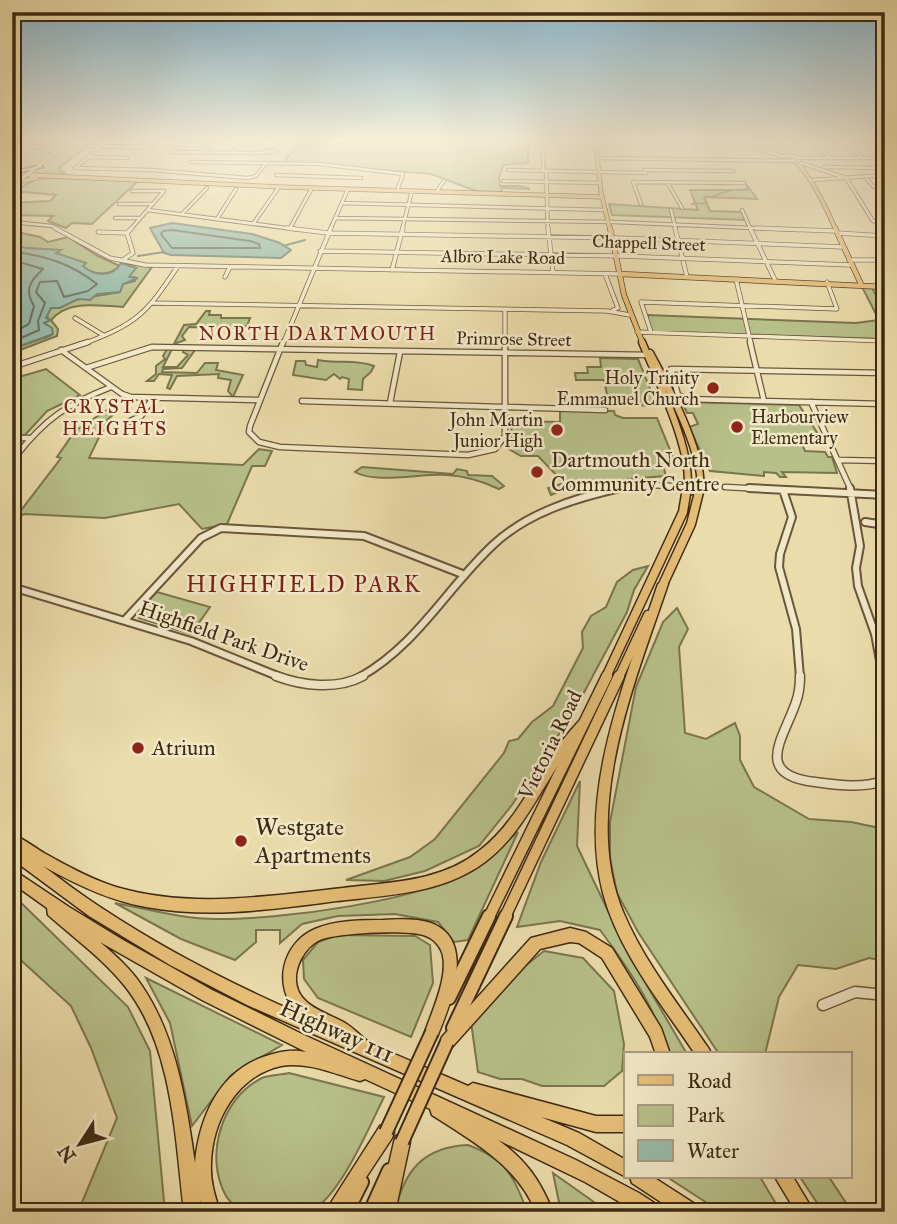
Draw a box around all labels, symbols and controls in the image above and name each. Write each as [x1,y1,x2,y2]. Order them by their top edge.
street label: Chappell Street [592,230,707,256]
street label: Albro Lake Road [440,245,565,269]
district label: NORTH DARTMOUTH [199,322,437,345]
street label: Primrose Street [456,327,573,351]
place label: Holy Trinity Emmanuel Church [557,367,700,410]
marker: Holy Trinity Emmanuel Church [705,380,721,396]
district label: CRYSTAL HEIGHTS [62,395,168,440]
place label: Harbourview Elementary [751,406,849,449]
place label: John Martin Junior High [447,409,543,453]
marker: Harbourview Elementary [729,419,745,435]
marker: John Martin Junior High [549,422,565,438]
place label: Dartmouth North Community Centre [551,447,720,497]
marker: Dartmouth North Community Centre [529,464,545,480]
district label: HIGHFIELD PARK [186,570,422,598]
street label: Highfield Park Drive [136,595,313,677]
street label: Victoria Road [512,685,588,805]
place label: Atrium [151,735,216,761]
marker: Atrium [130,740,146,756]
place label: Westgate Apartments [254,812,371,870]
marker: Westgate Apartments [233,833,249,849]
street label: Highway 111 [275,992,399,1070]
legend [624,1052,852,1178]
text: Road [687,1068,732,1094]
text: Park [687,1102,725,1128]
north arrow [46,1108,116,1178]
text: Water [687,1138,739,1164]
text: N [53,1140,81,1167]

